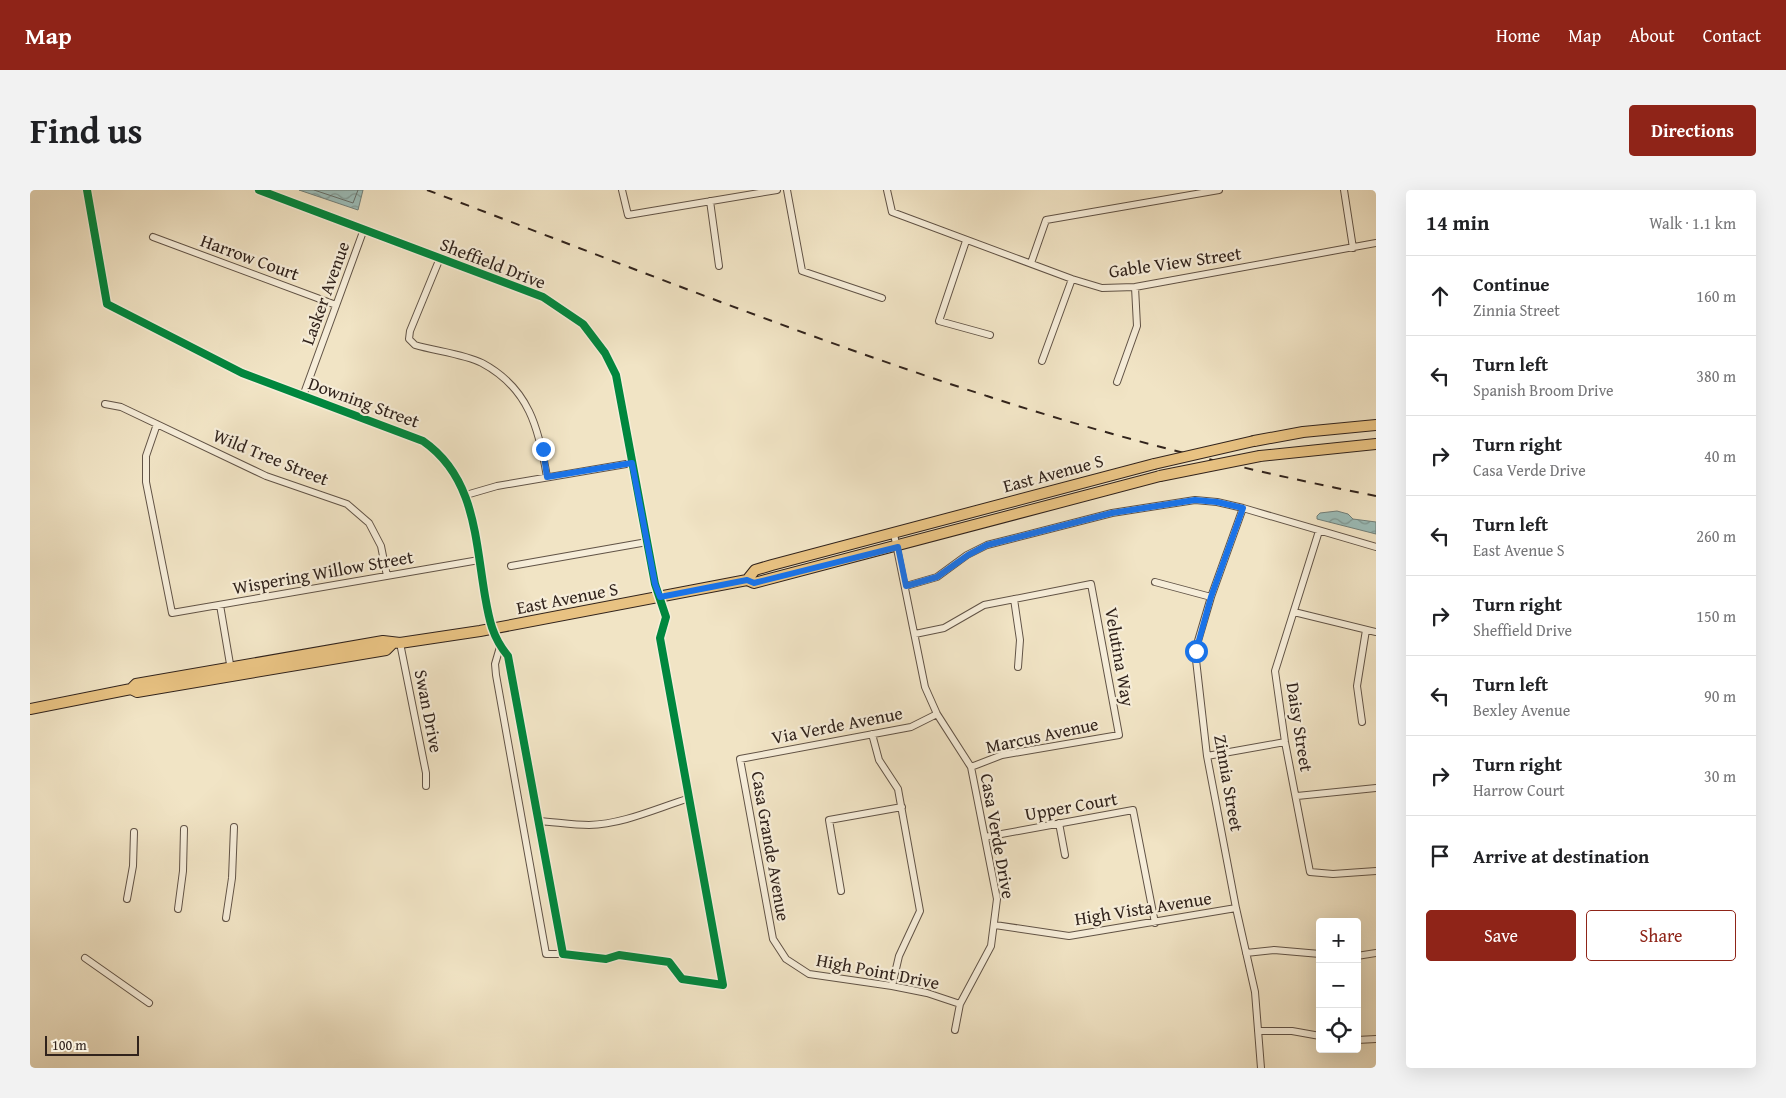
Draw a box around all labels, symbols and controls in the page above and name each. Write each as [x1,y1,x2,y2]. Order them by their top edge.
text: Map [25,18,72,53]
text: Home [1496,22,1540,49]
text: Map [1568,22,1601,49]
text: About [1629,22,1675,49]
text: Contact [1703,22,1761,49]
text: Find us [30,105,143,156]
button: Directions [1629,105,1756,156]
text: 14 min [1426,207,1489,238]
text: Walk · 1.1 km [1649,211,1736,235]
street label: Harrow Court [197,227,304,288]
street label: Sheffield Drive [436,230,550,296]
street label: Lasker Avenue [294,237,356,349]
street label: Gable View Street [1107,239,1244,285]
text: Continue [1473,270,1550,298]
icon: ahead [1426,282,1454,310]
text: 160 m [1696,284,1736,308]
text: Zinnia Street [1473,298,1560,322]
text: Turn left [1473,350,1548,378]
icon: left [1426,362,1454,390]
text: 380 m [1696,364,1736,388]
street label: Downing Street [305,369,424,435]
text: Spanish Broom Drive [1473,378,1614,402]
street label: Wild Tree Street [209,422,333,493]
text: Turn right [1473,430,1562,458]
route end [532,438,555,461]
icon: right [1426,442,1454,470]
text: 40 m [1704,444,1736,468]
street label: East Avenue S [1000,447,1107,499]
text: Casa Verde Drive [1473,458,1586,482]
text: Turn left [1473,510,1548,538]
icon: left [1426,522,1454,550]
text: 260 m [1696,524,1736,548]
text: East Avenue S [1473,538,1565,562]
street label: Wispering Willow Street [231,543,416,601]
street label: East Avenue S [514,575,620,621]
text: Turn right [1473,590,1562,618]
icon: right [1426,602,1454,630]
text: 150 m [1696,604,1736,628]
street label: Velutina Way [1098,605,1142,709]
text: Sheffield Drive [1473,618,1572,642]
route start [1185,640,1208,663]
street label: Swan Drive [408,667,450,755]
text: Turn left [1473,670,1548,698]
street label: Daisy Street [1280,680,1320,774]
icon: left [1426,682,1454,710]
text: 90 m [1704,684,1736,708]
text: Bexley Avenue [1473,698,1570,722]
street label: Via Verde Avenue [769,699,905,751]
street label: Marcus Avenue [983,710,1101,760]
street label: Zinnia Street [1207,732,1251,834]
text: Turn right [1473,750,1562,778]
icon: right [1426,762,1454,790]
text: 30 m [1704,764,1736,788]
street label: Casa Grande Avenue [745,769,797,923]
street label: Casa Verde Drive [974,771,1022,901]
text: Harrow Court [1473,778,1565,802]
street label: Upper Court [1023,784,1120,827]
icon: arrive [1426,842,1454,870]
text: Arrive at destination [1473,842,1649,870]
street label: High Vista Avenue [1073,884,1213,932]
button: Save [1426,910,1576,961]
button: Share [1586,910,1736,961]
map controls [1316,918,1361,1053]
button: + [1316,918,1361,963]
street label: High Point Drive [814,946,942,996]
button: − [1316,963,1361,1008]
button: locate [1316,1008,1361,1053]
scale bar [45,1033,139,1056]
text: 100 m [52,1035,87,1055]

